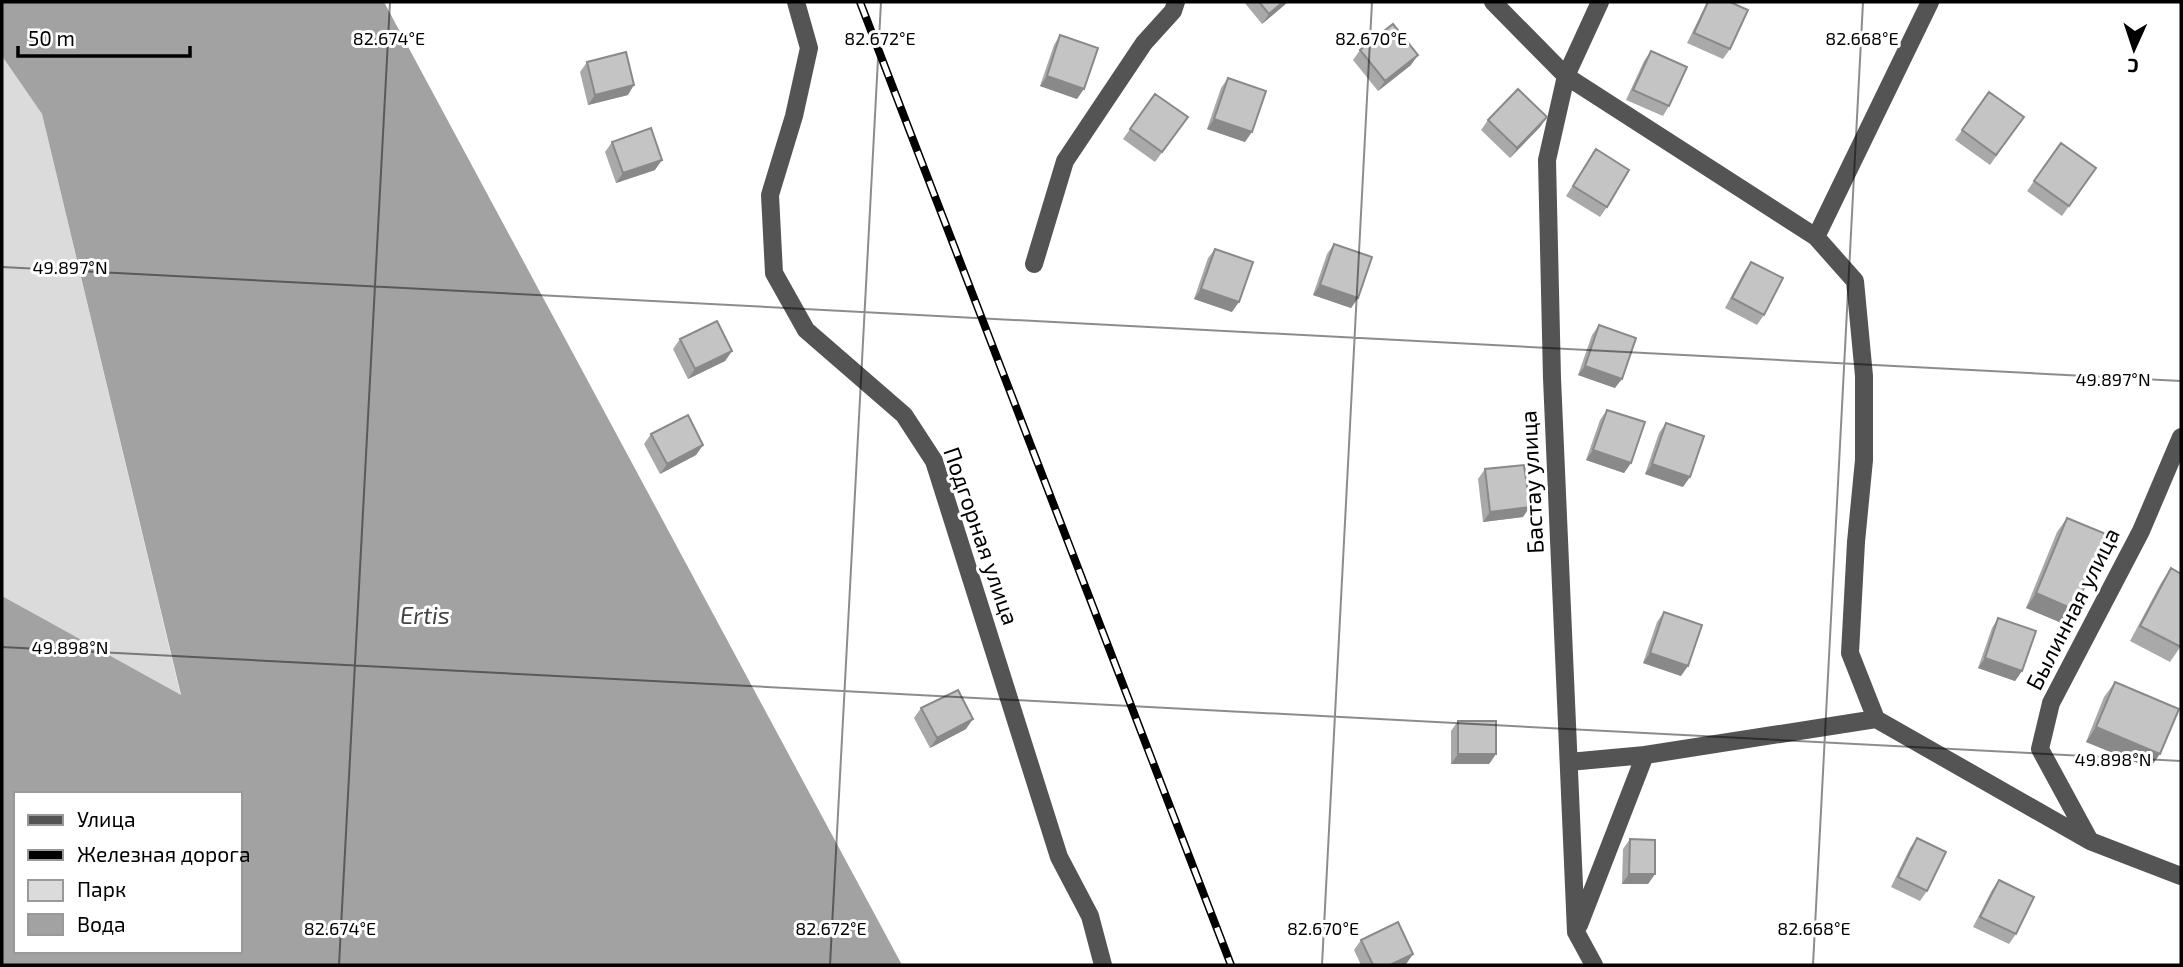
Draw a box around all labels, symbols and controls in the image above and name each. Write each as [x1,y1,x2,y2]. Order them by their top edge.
scale bar [18,14,189,58]
north arrow [2099,14,2169,84]
text: 50 m [28,25,75,50]
text: 82.674°E [353,27,425,49]
text: 82.672°E [844,27,916,49]
text: 82.670°E [1335,27,1407,49]
text: 82.668°E [1825,27,1899,49]
text: С [2127,55,2139,78]
text: 49.897°N [32,256,108,278]
text: 49.897°N [2075,368,2151,390]
street label: Бастау улица [1513,410,1550,554]
street label: Подгорная улица [937,443,1026,629]
street label: Былинная улица [2019,523,2126,695]
water label: Ertis [400,600,450,629]
text: 49.898°N [32,636,108,658]
text: 49.898°N [2075,748,2151,770]
legend [14,792,242,953]
text: Улица [77,806,136,831]
text: Железная дорога [77,841,250,866]
text: Парк [77,876,126,901]
text: Вода [77,911,126,936]
text: 82.674°E [304,917,376,939]
text: 82.672°E [795,917,867,939]
text: 82.670°E [1287,917,1359,939]
text: 82.668°E [1777,917,1851,939]

